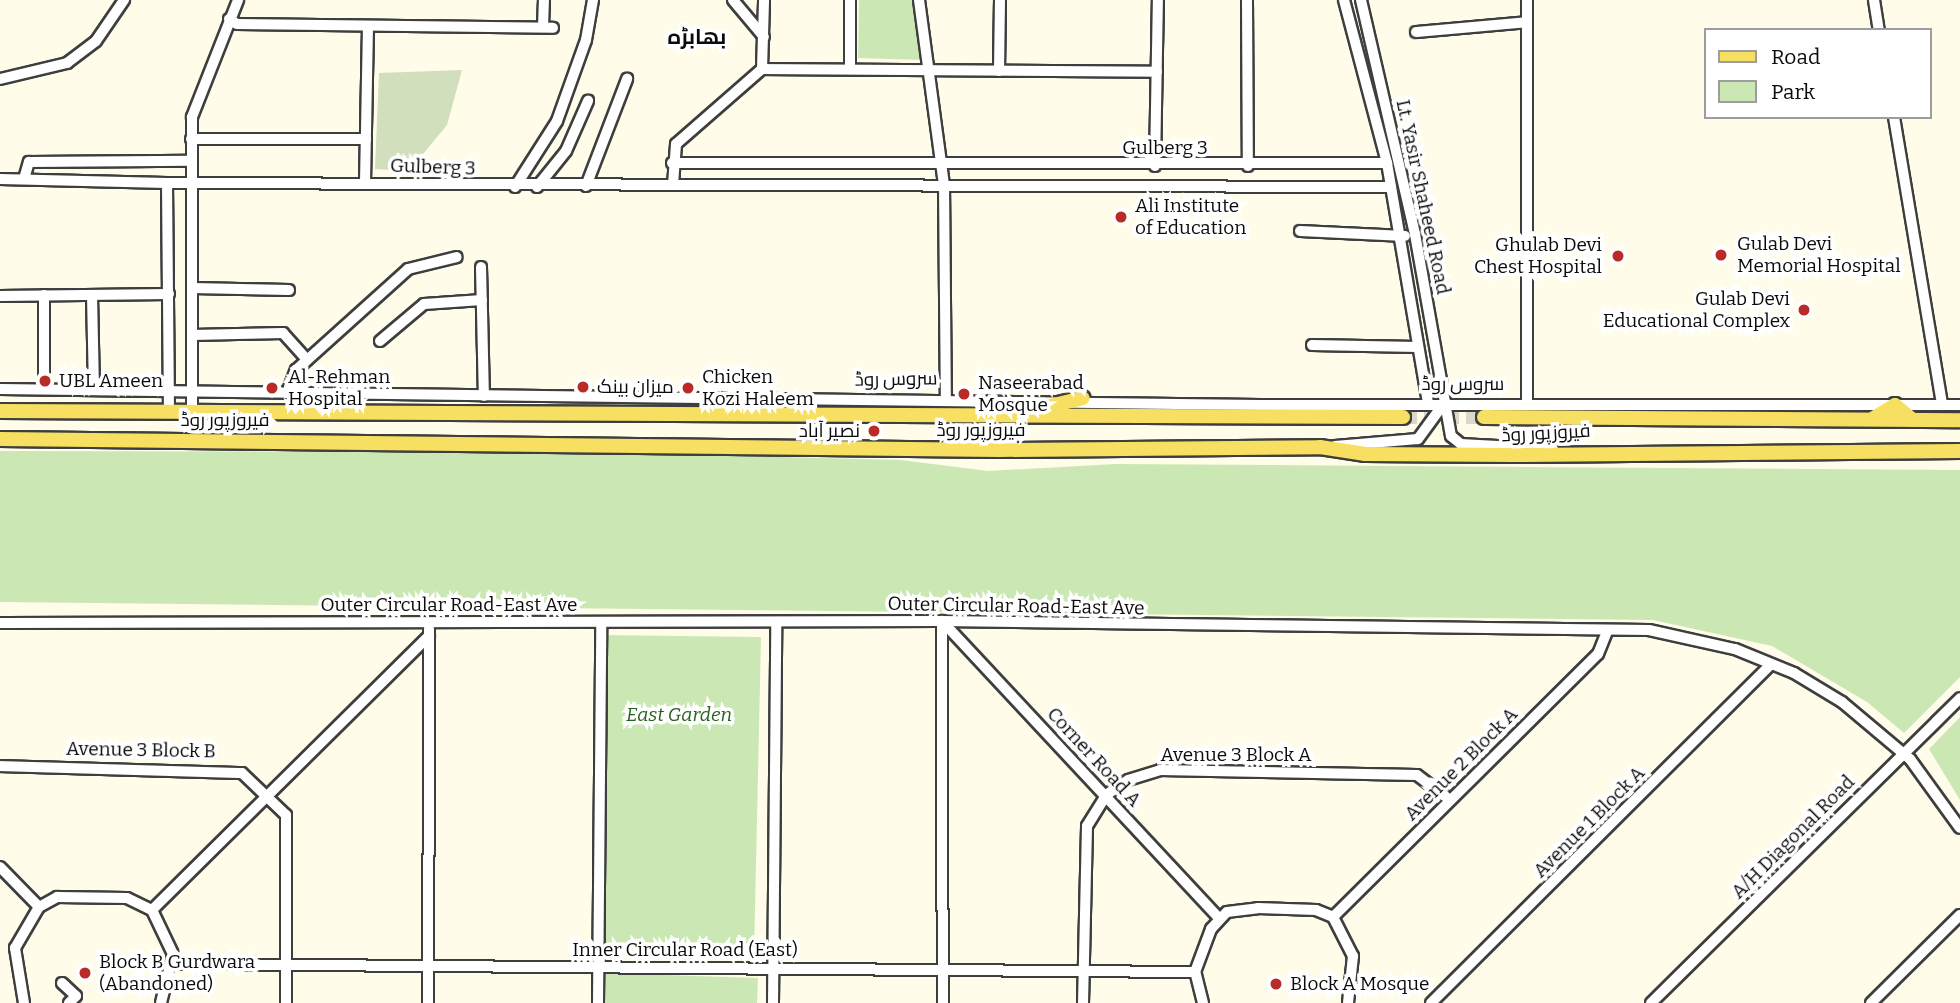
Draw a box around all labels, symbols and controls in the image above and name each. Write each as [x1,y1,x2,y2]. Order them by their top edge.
district label: بھابڑہ [668,24,726,50]
legend [1704,28,1932,119]
text: Road [1771,44,1820,70]
text: Park [1771,79,1815,105]
street label: Lt. Yasir Shaheed Road [1391,98,1455,296]
street label: Gulberg 3 [1122,137,1208,159]
street label: Gulberg 3 [390,154,476,180]
place label: Ali Institute of Education [1135,195,1246,239]
marker: Ali Institute of Education [1113,209,1129,225]
place label: Gulab Devi Memorial Hospital [1737,233,1901,277]
place label: Ghulab Devi Chest Hospital [1474,234,1602,278]
marker: Gulab Devi Memorial Hospital [1711,245,1731,265]
marker: Ghulab Devi Chest Hospital [1608,246,1628,266]
place label: Gulab Devi Educational Complex [1603,288,1790,332]
marker: Gulab Devi Educational Complex [1796,302,1812,318]
place label: Al-Rehman Hospital [288,366,390,410]
place label: Chicken Kozi Haleem [702,366,814,410]
street label: سروس روڈ [854,367,938,391]
place label: UBL Ameen [59,370,163,392]
place label: Naseerabad Mosque [978,372,1084,416]
marker: UBL Ameen [37,373,53,389]
street label: سروس روڈ [1422,373,1504,395]
place label: میزان بینک [597,376,674,398]
marker: Al-Rehman Hospital [262,378,282,398]
marker: میزان بینک [575,379,591,395]
marker: Chicken Kozi Haleem [680,380,696,396]
marker: Naseerabad Mosque [956,386,972,402]
street label: فیروزپور روڈ [180,409,270,431]
street label: فیروزپور روڈ [936,419,1026,441]
street label: فیروزپور روڈ [1501,419,1591,447]
place label: نصیر آباد [799,420,860,442]
marker: نصیر آباد [866,423,882,439]
street label: Outer Circular Road-East Ave [887,592,1145,620]
street label: Outer Circular Road-East Ave [321,594,577,616]
street label: Corner Road A [1042,703,1146,811]
street label: Avenue 2 Block A [1400,703,1522,825]
park label: East Garden [626,704,732,726]
street label: Avenue 3 Block B [66,737,216,763]
street label: Avenue 3 Block A [1160,744,1312,766]
street label: Avenue 1 Block A [1529,762,1649,882]
street label: A/H Diagonal Road [1727,771,1859,903]
street label: Inner Circular Road (East) [572,939,798,961]
place label: Block B Gurdwara (Abandoned) [99,951,255,995]
marker: Block B Gurdwara (Abandoned) [77,965,93,981]
place label: Block A Mosque [1290,973,1429,995]
marker: Block A Mosque [1268,976,1284,992]

